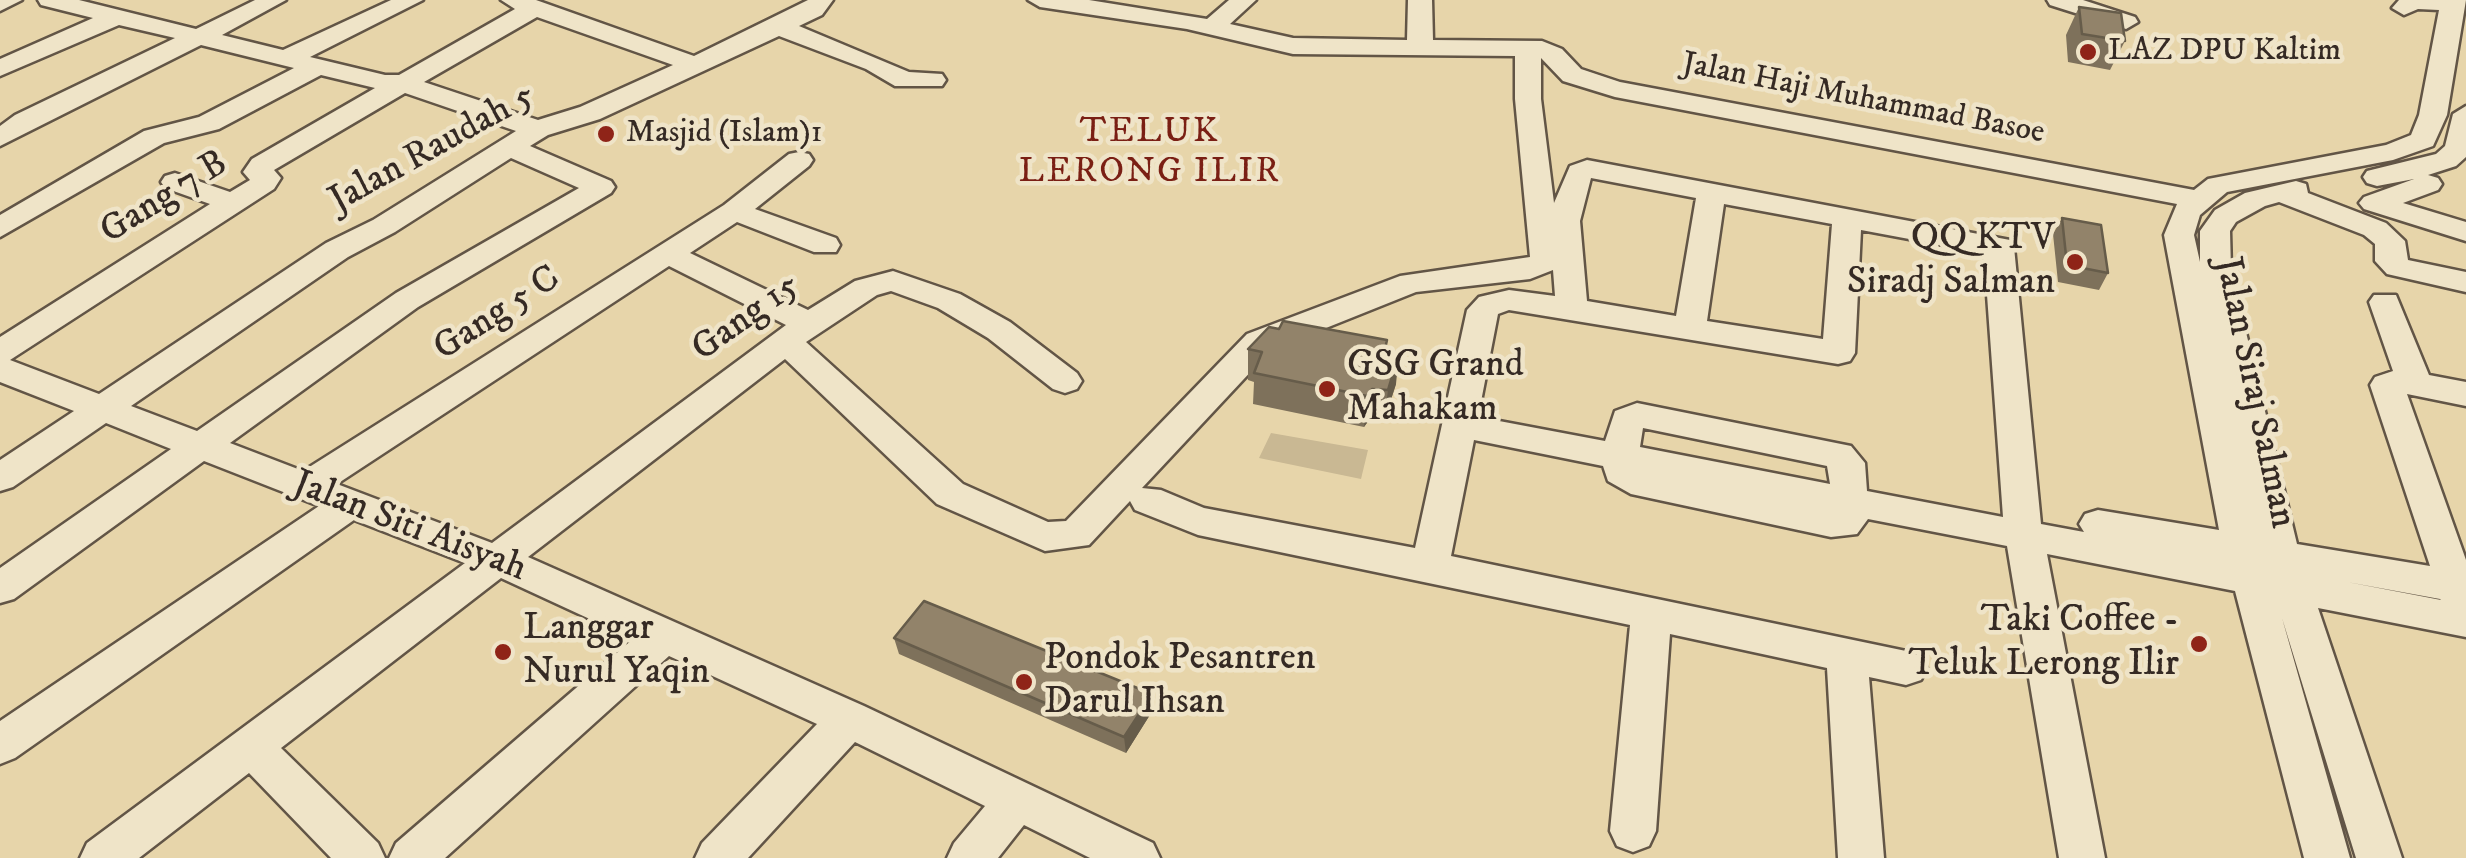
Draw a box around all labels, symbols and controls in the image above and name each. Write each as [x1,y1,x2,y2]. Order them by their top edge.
place label: LAZ DPU Kaltim [2108,33,2341,71]
marker: LAZ DPU Kaltim [2077,41,2099,63]
street label: Jalan Haji Muhammad Basoe [1679,46,2047,154]
street label: Jalan Raudah 5 [322,75,544,225]
district label: TELUK LERONG ILIR [1019,113,1281,195]
place label: Masjid (Islam)1 [626,115,822,153]
marker: Masjid (Islam)1 [595,123,617,145]
street label: Gang 7 B [93,142,237,256]
place label: QQ KTV Siradj Salman [1847,217,2055,306]
marker: QQ KTV Siradj Salman [2064,251,2086,273]
street label: Jalan Siraj Salman [2202,254,2304,532]
street label: Gang 5 C [426,257,570,373]
street label: Gang 15 [684,265,810,373]
place label: GSG Grand Mahakam [1347,344,1524,434]
marker: GSG Grand Mahakam [1316,378,1338,400]
street label: Jalan Siti Aisyah [286,463,532,593]
place label: Taki Coffee - Teluk Lerong Ilir [1908,599,2179,688]
place label: Langgar Nurul Yaqin [523,607,710,696]
marker: Taki Coffee - Teluk Lerong Ilir [2188,633,2210,655]
place label: Pondok Pesantren Darul Ihsan [1044,637,1316,726]
marker: Langgar Nurul Yaqin [492,641,514,663]
marker: Pondok Pesantren Darul Ihsan [1013,671,1035,693]

